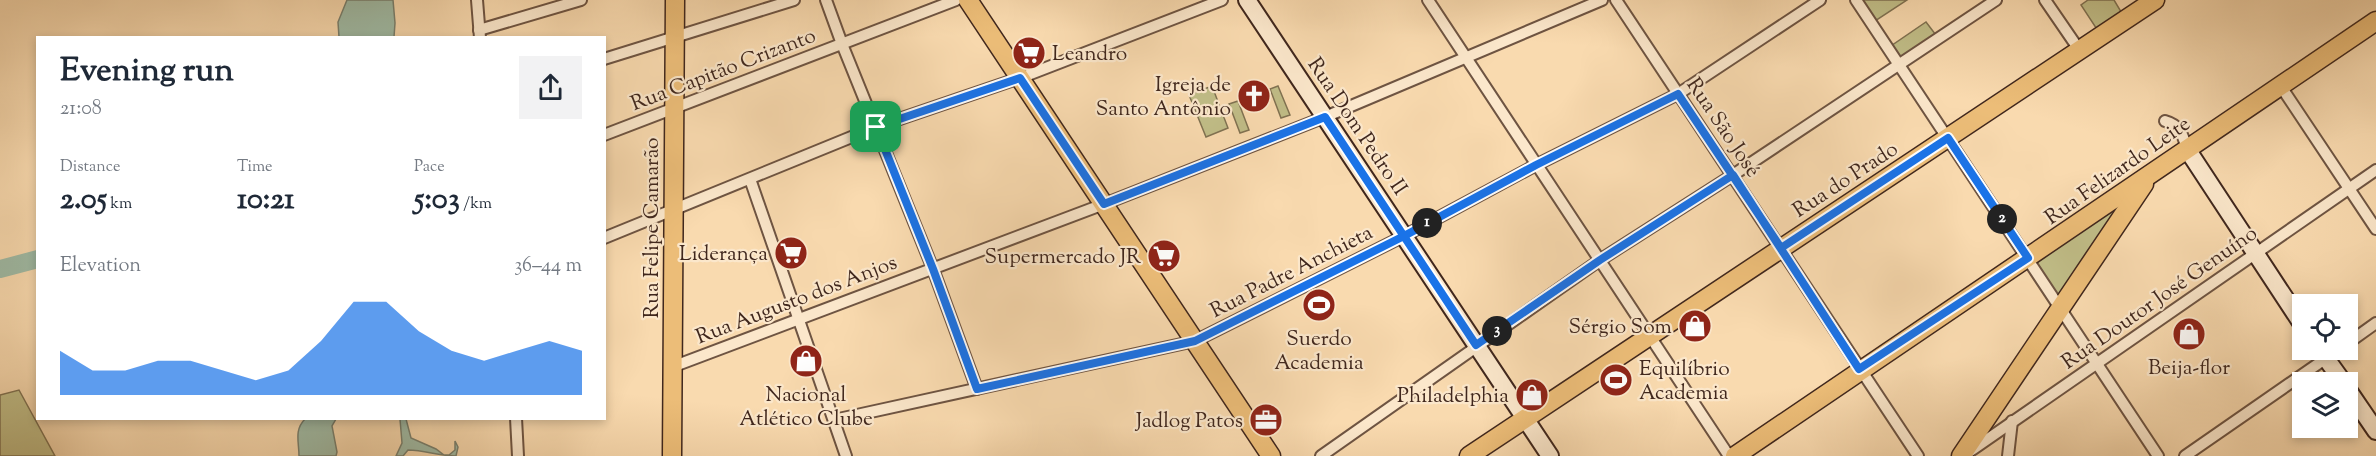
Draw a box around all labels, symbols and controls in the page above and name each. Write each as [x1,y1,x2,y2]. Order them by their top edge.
street label: Rua Capitão Crizanto [627,22,821,120]
supermarket icon: Leandro [1011,35,1047,71]
place label: Leandro [1052,40,1127,70]
text: Evening run [60,48,234,96]
street label: Rua Dom Pedro II [1299,52,1414,202]
button: share [519,56,582,119]
place label: Igreja de Santo Antônio [1096,71,1231,125]
street label: Rua São José [1678,72,1767,184]
church icon: Igreja de Santo Antônio [1236,78,1272,114]
text: 21:08 [60,95,102,124]
pin [850,101,901,152]
icon: arrive [859,110,892,143]
street label: Rua Felizardo Leite [2039,110,2197,233]
street label: Rua do Prado [1787,135,1905,226]
street label: Rua Felipe Camarão [638,137,668,319]
text: Distance [60,156,120,179]
text: Time [237,156,273,179]
text: Pace [414,156,445,179]
text: 2.05 [60,179,107,222]
text: 10:21 [237,179,295,222]
text: 5:03 [414,179,460,222]
text: km [107,193,132,216]
text: /km [460,193,492,216]
pin: 2 [1987,204,2017,234]
text: 2 [1998,207,2006,230]
pin: 1 [1412,208,1442,238]
text: 1 [1424,211,1430,234]
street label: Rua Padre Anchieta [1205,219,1379,327]
street label: Rua Doutor José Genuíno [2056,220,2264,378]
supermarket icon: Liderança [773,235,809,271]
supermarket icon: Supermercado JR [1146,238,1182,274]
place label: Liderança [679,240,768,270]
place label: Supermercado JR [985,243,1141,273]
street label: Rua Augusto dos Anjos [692,249,902,353]
text: Elevation [60,252,141,281]
text: 36–44 m [514,252,582,281]
sports icon: Suerdo Academia [1301,287,1337,323]
map controls [2292,294,2358,438]
button: locate [2292,294,2358,360]
shop icon: Sérgio Som [1677,308,1713,344]
place label: Sérgio Som [1568,313,1672,343]
pin: 3 [1482,316,1512,346]
shop icon: Beija-flor [2171,316,2207,352]
text: 3 [1494,319,1500,342]
place label: Suerdo Academia [1274,325,1364,379]
shop icon: Nacional Atlético Clube [788,343,824,379]
place label: Beija-flor [2148,354,2230,384]
place label: Equilíbrio Academia [1639,355,1730,409]
sports icon: Equilíbrio Academia [1598,362,1634,398]
button: layers [2292,372,2358,438]
shop icon: Philadelphia [1514,377,1550,413]
place label: Nacional Atlético Clube [739,381,873,435]
place label: Philadelphia [1397,382,1509,412]
office icon: Jadlog Patos [1248,402,1284,438]
place label: Jadlog Patos [1135,407,1243,437]

